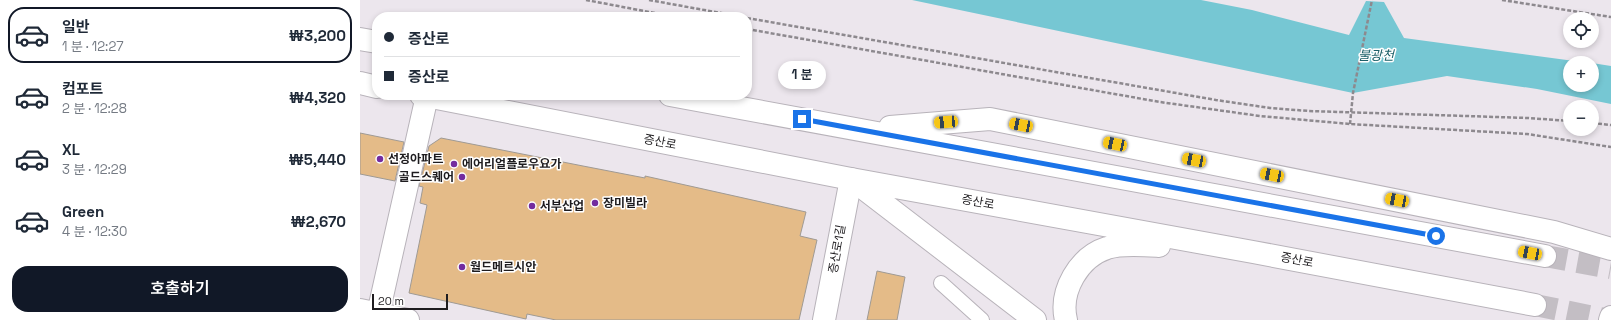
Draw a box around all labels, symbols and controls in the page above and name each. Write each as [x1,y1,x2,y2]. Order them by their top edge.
map controls [1563,12,1599,136]
button: locate [1563,12,1599,48]
icon: car [14,17,50,53]
text: 일반 [62,17,90,36]
text: ₩3,200 [289,26,346,45]
text: 증산로 [408,29,449,48]
text: 1 분 · 12:27 [62,38,123,55]
water label: 불광천 [1358,47,1395,64]
button: + [1563,56,1599,92]
callout: 1 분 [778,61,826,89]
text: 1 분 [791,66,813,83]
text: 증산로 [408,67,449,86]
icon: car [14,79,50,115]
text: 컴포트 [62,79,103,98]
text: ₩4,320 [289,88,346,107]
text: 2 분 · 12:28 [62,100,127,117]
button: − [1563,100,1599,136]
route end [793,110,811,128]
car [934,115,958,129]
car [1008,117,1034,133]
street label: 증산로 [642,131,678,153]
car [1102,136,1128,152]
text: XL [62,140,80,159]
icon: car [14,141,50,177]
text: ₩5,440 [288,150,346,169]
place label: 선정아파트 [388,151,443,167]
car [1181,152,1207,168]
marker: 선정아파트 [375,154,385,164]
place label: 에어리얼플로우요가 [462,156,561,172]
marker: 에어리얼플로우요가 [449,159,459,169]
text: 3 분 · 12:29 [62,161,127,178]
car [1259,167,1285,183]
place label: 골드스퀘어 [399,169,454,185]
marker: 골드스퀘어 [457,172,467,182]
street label: 증산로 [960,191,996,213]
car [1384,192,1410,208]
place label: 장미빌라 [603,195,647,211]
place label: 서부산업 [540,198,584,214]
marker: 장미빌라 [590,198,600,208]
marker: 서부산업 [527,201,537,211]
text: Green [62,202,104,221]
icon: car [14,203,50,239]
text: ₩2,670 [291,212,346,231]
text: 4 분 · 12:30 [62,223,127,240]
street label: 증산로1길 [825,223,849,275]
route start [1427,227,1445,245]
car [1517,245,1543,261]
street label: 증산로 [1279,249,1315,271]
place label: 월드메르시안 [470,259,536,275]
marker: 월드메르시안 [457,262,467,272]
button: 호출하기 [12,266,348,312]
scale bar [372,292,448,311]
text: 20 m [378,294,404,308]

